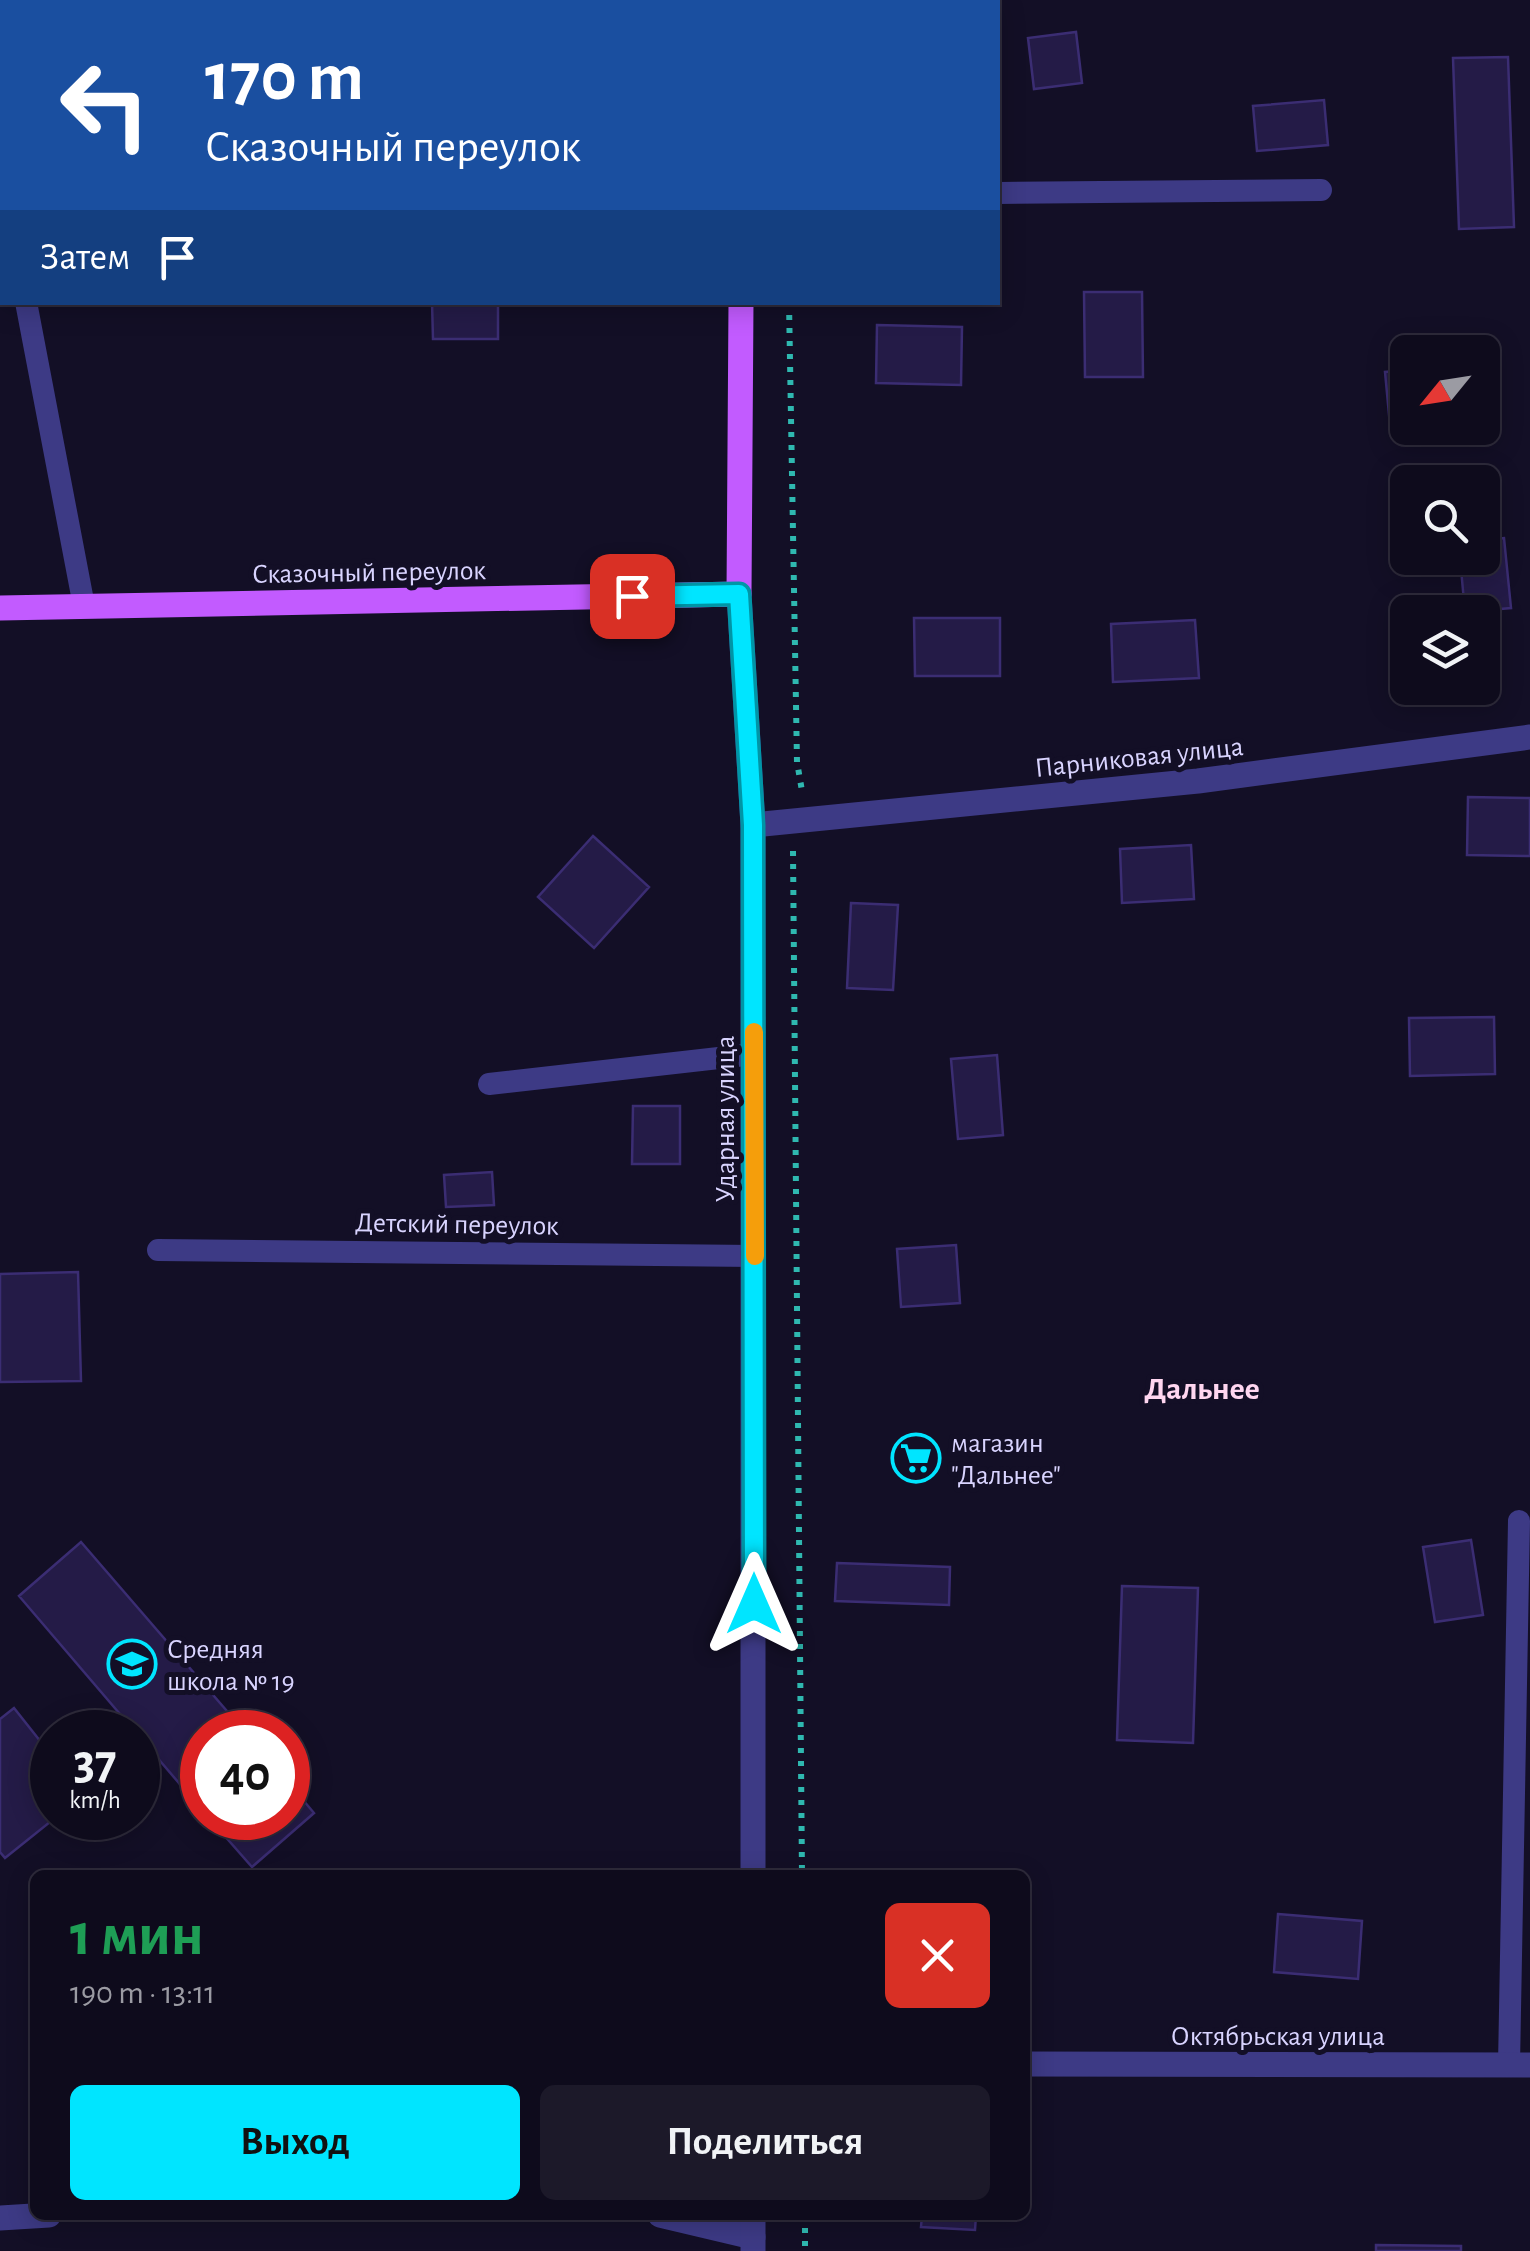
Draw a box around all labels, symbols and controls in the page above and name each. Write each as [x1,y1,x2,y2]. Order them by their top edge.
icon: left [40,40,170,170]
text: 170 m [205,43,364,113]
text: Сказочный переулок [205,125,581,170]
icon: arrive [150,230,205,285]
text: Затем [40,239,130,277]
north arrow [1390,335,1500,445]
map controls [1390,335,1500,705]
button: search [1390,465,1500,575]
pin [590,554,675,639]
street label: Сказочный переулок [252,557,486,589]
icon: arrive [605,569,660,624]
button: layers [1390,595,1500,705]
street label: Парниковая улица [1034,733,1245,783]
street label: Ударная улица [712,1035,740,1202]
street label: Детский переулок [355,1209,559,1241]
district label: Дальнее [1144,1373,1260,1405]
place label: магазин "Дальнее" [951,1430,1061,1490]
supermarket icon: магазин "Дальнее" [890,1432,942,1484]
position arrow [702,1552,806,1656]
place label: Средняя школа № 19 [167,1636,295,1696]
school or university icon: Средняя школа № 19 [106,1638,158,1690]
speed limit sign: 40 [180,1710,310,1840]
text: 37 [73,1738,117,1788]
text: km/h [69,1788,121,1813]
button: close [885,1903,990,2008]
text: 1 мин [70,1906,204,1966]
text: 190 m · 13:11 [70,1977,215,2009]
street label: Октябрьская улица [1171,2023,1385,2051]
button: Выход [70,2085,520,2200]
button: Поделиться [540,2085,990,2200]

